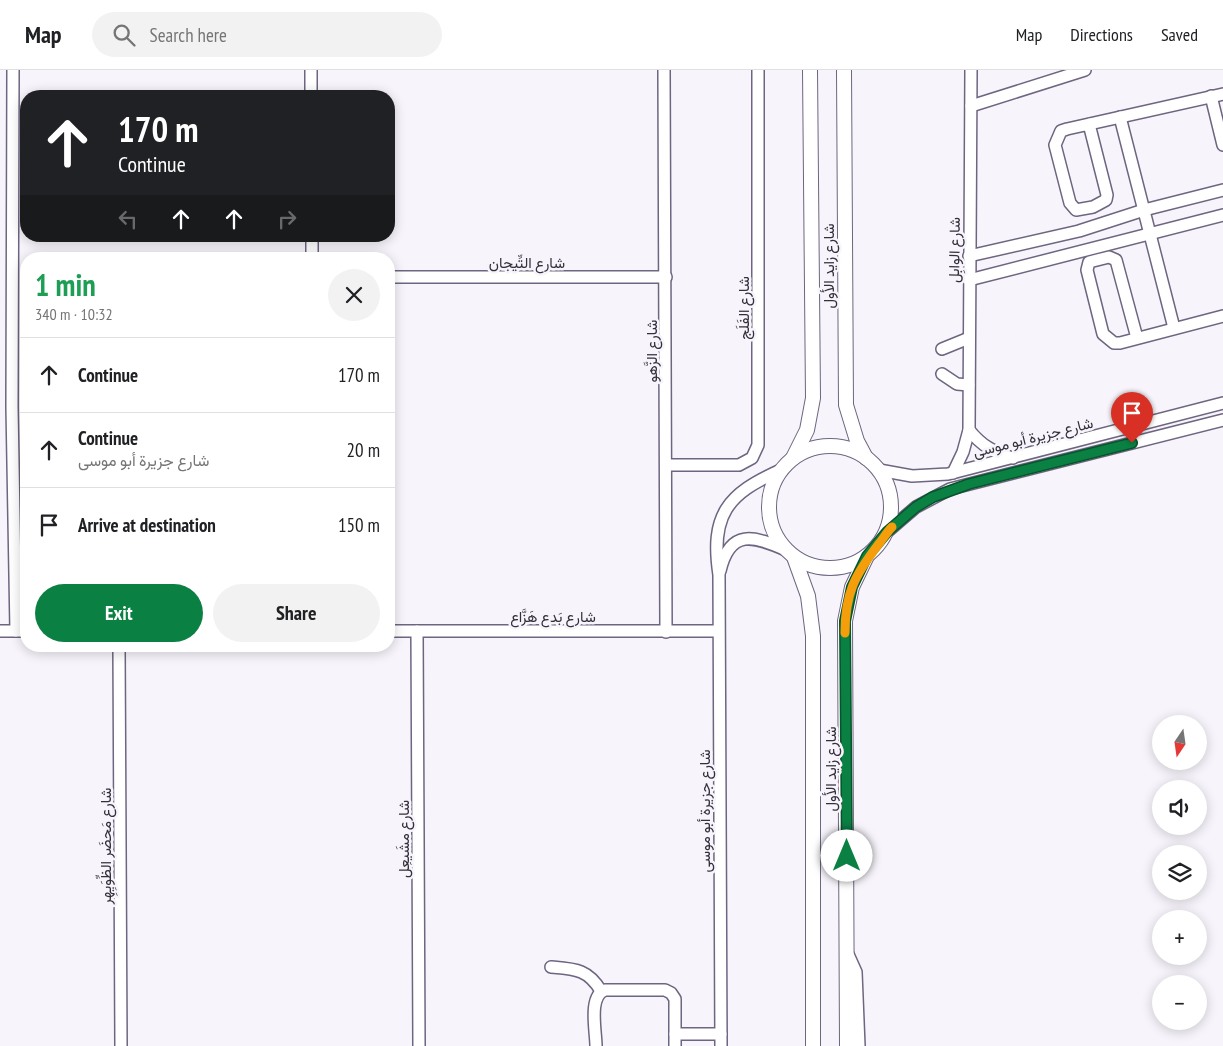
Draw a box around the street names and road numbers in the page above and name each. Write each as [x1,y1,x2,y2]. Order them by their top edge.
street label: شارع الوابِل [944,217,967,283]
street label: شارع زايد الأول [819,223,840,309]
street label: شارع التِّيجان [489,253,565,274]
street label: شارع الفَلَج [734,276,755,340]
street label: شارع الزَّهو [642,319,663,382]
street label: شارع جزيرة أبو موسى [971,413,1096,463]
street label: شارع بَدع هَزَّاع [510,607,596,628]
street label: شارع زايد الأول [821,726,842,812]
street label: شارع جزيرة أبو موسى [695,749,716,873]
street label: شارع مَحضَر الظِّوَيِهِر [95,787,118,905]
street label: شارع مشَيعِل [394,800,415,878]

